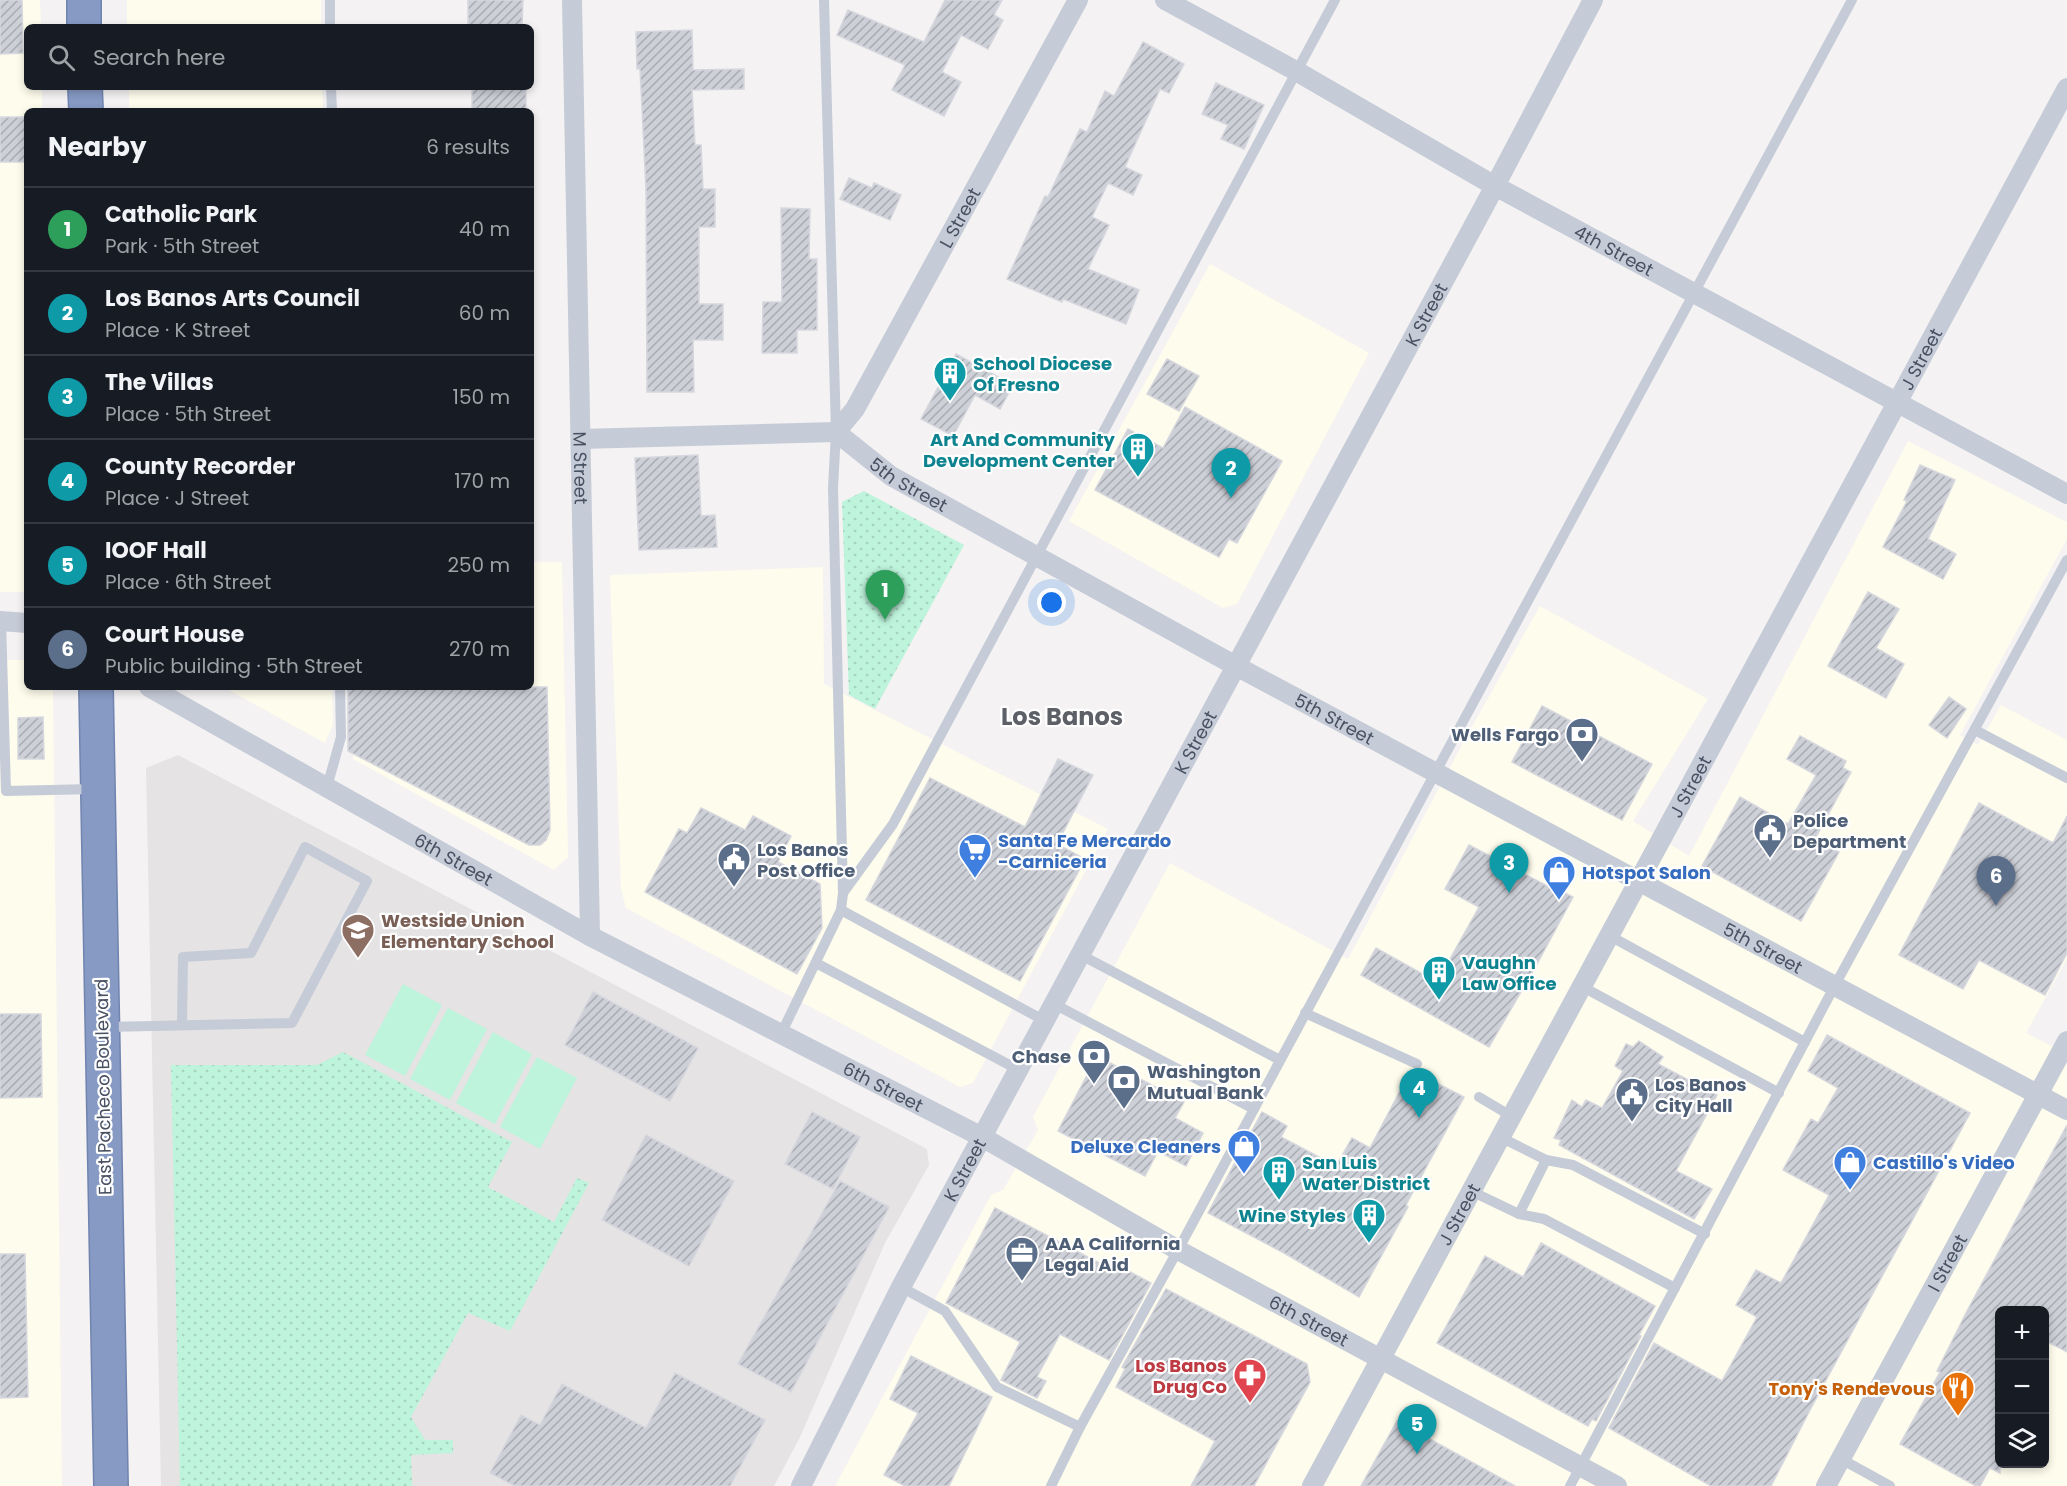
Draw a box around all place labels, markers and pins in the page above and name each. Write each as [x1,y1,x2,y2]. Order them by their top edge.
place label: School Diocese Of Fresno [973,351,1112,397]
building icon: School Diocese Of Fresno [932,355,968,402]
place label: Art And Community Development Center [923,427,1116,473]
building icon: Art And Community Development Center [1120,431,1156,478]
pin: 2 [1212,448,1250,498]
pin: 1 [866,570,904,620]
bank icon: Wells Fargo [1564,716,1600,763]
place label: Wells Fargo [1451,722,1559,747]
place label: Police Department [1793,808,1906,854]
public building icon: Police Department [1752,812,1788,859]
place label: Santa Fe Mercardo -Carniceria [998,828,1171,874]
supermarket icon: Santa Fe Mercardo -Carniceria [957,832,993,879]
place label: Los Banos Post Office [757,837,855,883]
public building icon: Los Banos Post Office [716,841,752,888]
pin: 3 [1490,844,1528,893]
shop icon: Hotspot Salon [1541,854,1577,901]
pin: 6 [1976,856,2016,906]
place label: Hotspot Salon [1582,860,1711,885]
place label: Westside Union Elementary School [381,908,554,954]
school or university icon: Westside Union Elementary School [340,912,376,959]
place label: Vaughn Law Office [1462,950,1557,996]
building icon: Vaughn Law Office [1421,954,1457,1001]
bank icon: Chase [1076,1038,1112,1085]
place label: Chase [1012,1044,1071,1069]
place label: Washington Mutual Bank [1147,1059,1265,1105]
bank icon: Washington Mutual Bank [1106,1063,1142,1110]
pin: 4 [1400,1068,1438,1118]
place label: Los Banos City Hall [1655,1072,1747,1118]
public building icon: Los Banos City Hall [1614,1076,1650,1123]
shop icon: Deluxe Cleaners [1226,1128,1262,1175]
place label: Deluxe Cleaners [1071,1134,1221,1159]
shop icon: Castillo's Video [1832,1144,1868,1191]
place label: San Luis Water District [1302,1150,1430,1196]
place label: Castillo's Video [1873,1150,2015,1175]
building icon: San Luis Water District [1261,1154,1297,1201]
building icon: Wine Styles [1351,1197,1387,1244]
place label: Wine Styles [1239,1203,1346,1228]
place label: AAA California Legal Aid [1045,1231,1181,1277]
office icon: AAA California Legal Aid [1004,1235,1040,1282]
place label: Los Banos Drug Co [1135,1353,1227,1399]
pharmacy icon: Los Banos Drug Co [1232,1357,1268,1404]
restaurant icon: Tony's Rendevous [1940,1370,1976,1417]
place label: Tony's Rendevous [1768,1376,1935,1401]
pin: 5 [1398,1404,1436,1454]

